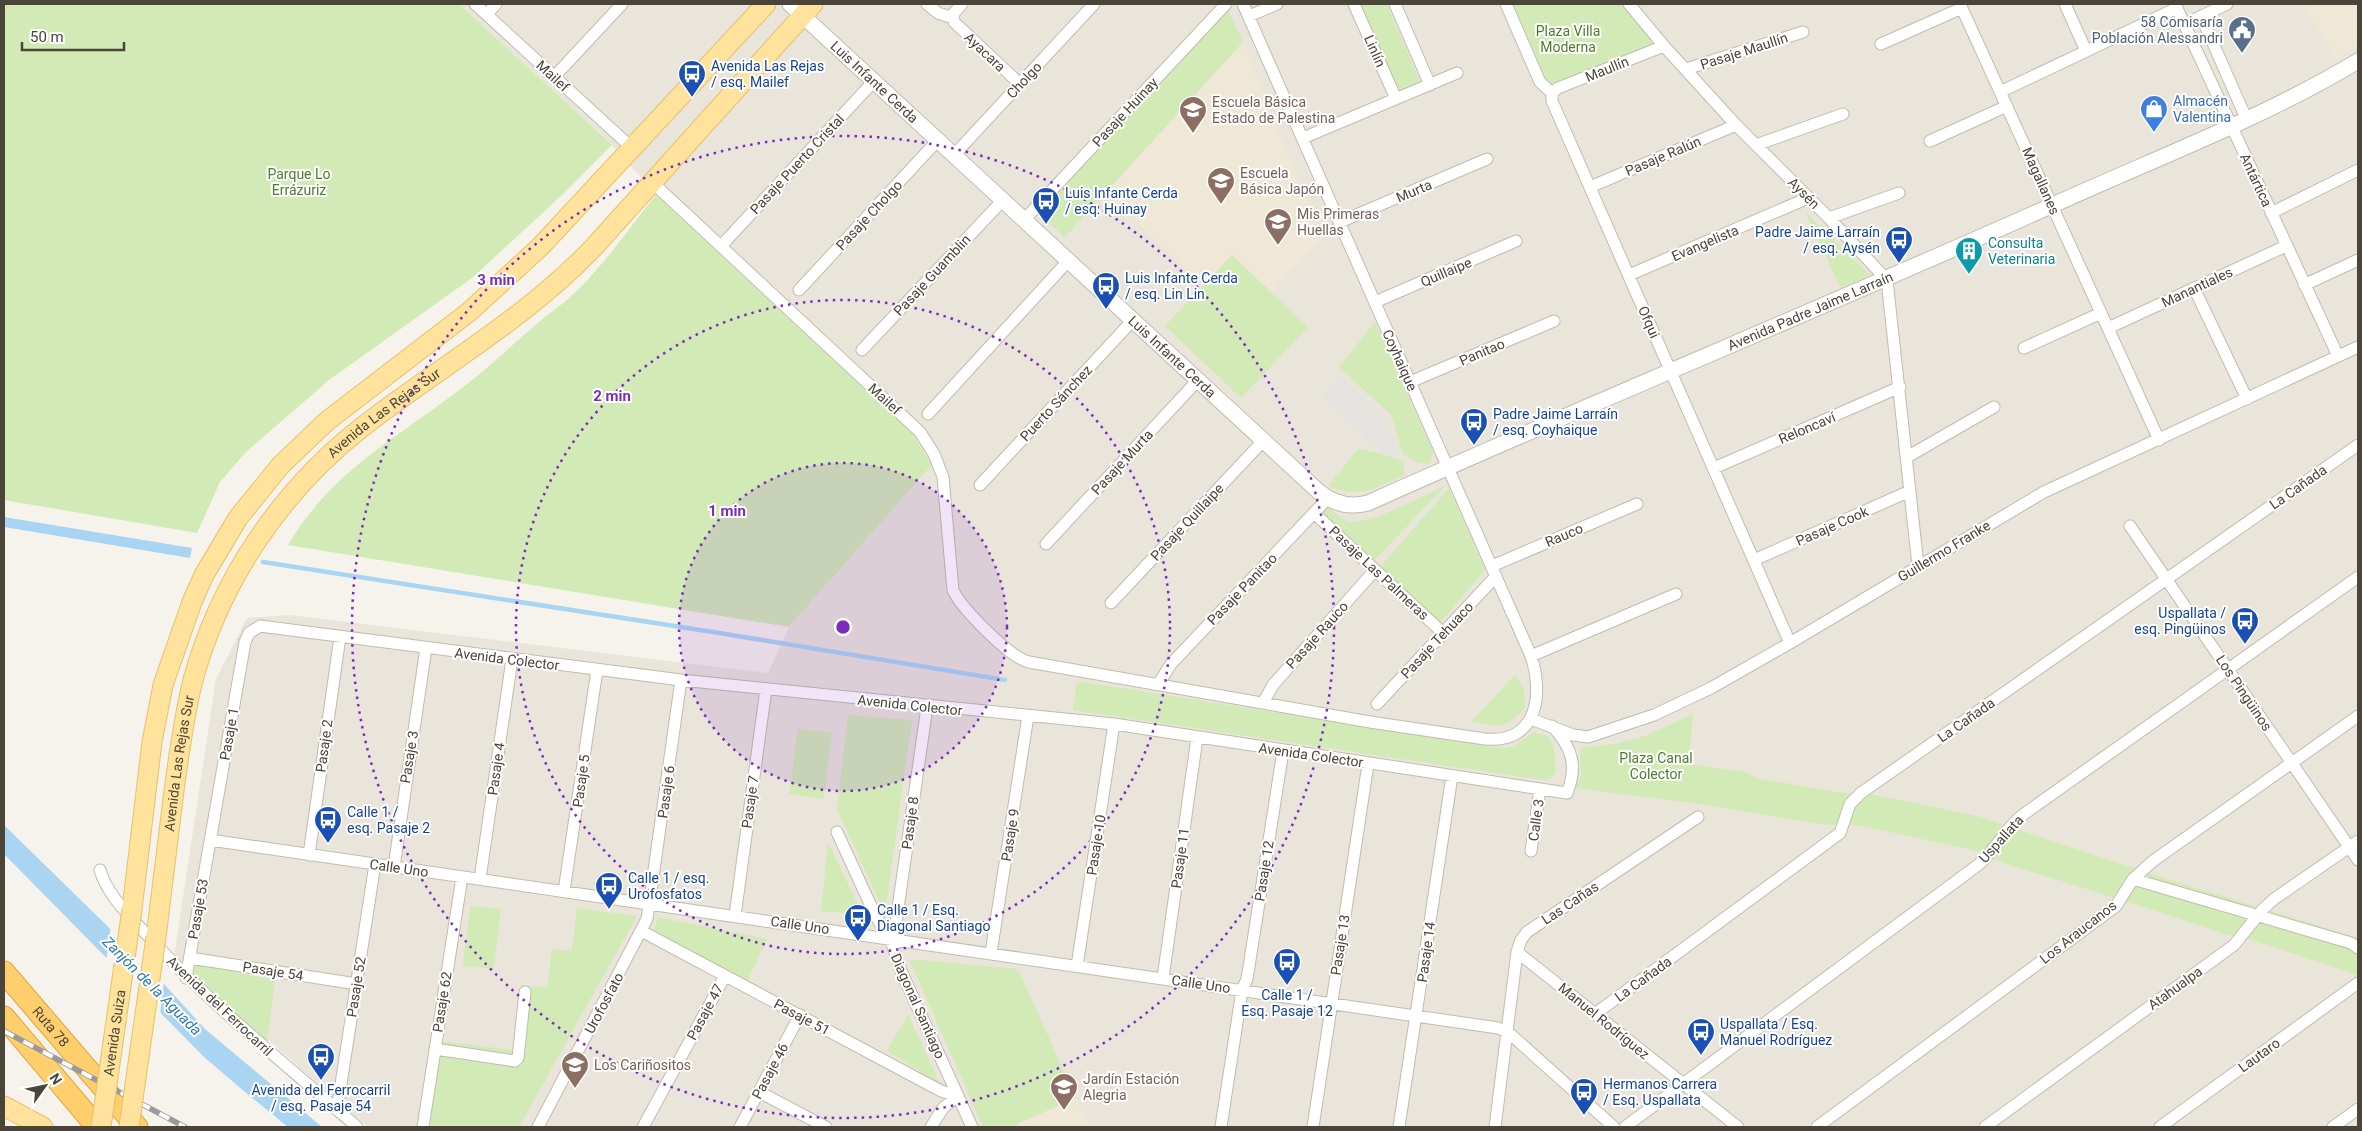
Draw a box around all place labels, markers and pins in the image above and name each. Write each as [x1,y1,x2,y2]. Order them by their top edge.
place label: 58 Comisaría Población Alessandri [2092,14,2223,46]
public building icon: 58 Comisaría Población Alessandri [2227,15,2257,54]
place label: Avenida Las Rejas / esq. Mailef [711,58,824,90]
bus stop icon: Avenida Las Rejas / esq. Mailef [677,59,707,98]
place label: Almacén Valentina [2173,93,2231,125]
place label: Escuela Básica Estado de Palestina [1212,94,1335,126]
shop icon: Almacén Valentina [2139,94,2169,133]
school or university icon: Escuela Básica Estado de Palestina [1178,95,1208,134]
place label: Escuela Básica Japón [1240,165,1324,197]
school or university icon: Escuela Básica Japón [1206,166,1236,205]
place label: Luis Infante Cerda / esq. Huinay [1065,185,1178,217]
bus stop icon: Luis Infante Cerda / esq. Huinay [1031,186,1061,225]
place label: Mis Primeras Huellas [1297,206,1379,238]
school or university icon: Mis Primeras Huellas [1263,207,1293,246]
place label: Padre Jaime Larraín / esq. Aysén [1755,224,1880,256]
bus stop icon: Padre Jaime Larraín / esq. Aysén [1884,225,1914,264]
place label: Consulta Veterinaria [1988,235,2055,267]
building icon: Consulta Veterinaria [1954,236,1984,275]
place label: Luis Infante Cerda / esq. Lin Lin [1125,270,1238,302]
bus stop icon: Luis Infante Cerda / esq. Lin Lin [1091,271,1121,310]
place label: Padre Jaime Larraín / esq. Coyhaique [1493,406,1618,438]
bus stop icon: Padre Jaime Larraín / esq. Coyhaique [1459,407,1489,446]
place label: Uspallata / esq. Pingüinos [2134,605,2226,637]
bus stop icon: Uspallata / esq. Pingüinos [2230,606,2260,645]
centre of rings [834,618,852,636]
place label: Calle 1 / esq. Pasaje 2 [347,804,430,836]
bus stop icon: Calle 1 / esq. Pasaje 2 [313,805,343,844]
place label: Calle 1 / esq. Urofosfatos [628,870,709,902]
bus stop icon: Calle 1 / esq. Urofosfatos [594,871,624,910]
place label: Calle 1 / Esq. Diagonal Santiago [877,902,990,934]
bus stop icon: Calle 1 / Esq. Diagonal Santiago [843,903,873,942]
bus stop icon: Calle 1 / Esq. Pasaje 12 [1272,947,1302,986]
place label: Calle 1 / Esq. Pasaje 12 [1241,987,1333,1019]
place label: Uspallata / Esq. Manuel Rodríguez [1720,1016,1832,1048]
bus stop icon: Uspallata / Esq. Manuel Rodríguez [1686,1017,1716,1056]
bus stop icon: Avenida del Ferrocarril / esq. Pasaje 54 [306,1042,336,1081]
school or university icon: Los Cariñositos [560,1050,590,1089]
place label: Los Cariñositos [594,1057,691,1073]
place label: Jardín Estación Alegria [1083,1071,1179,1103]
school or university icon: Jardín Estación Alegria [1049,1072,1079,1111]
place label: Hermanos Carrera / Esq. Uspallata [1603,1076,1717,1108]
bus stop icon: Hermanos Carrera / Esq. Uspallata [1569,1077,1599,1116]
place label: Avenida del Ferrocarril / esq. Pasaje 54 [252,1082,390,1114]

